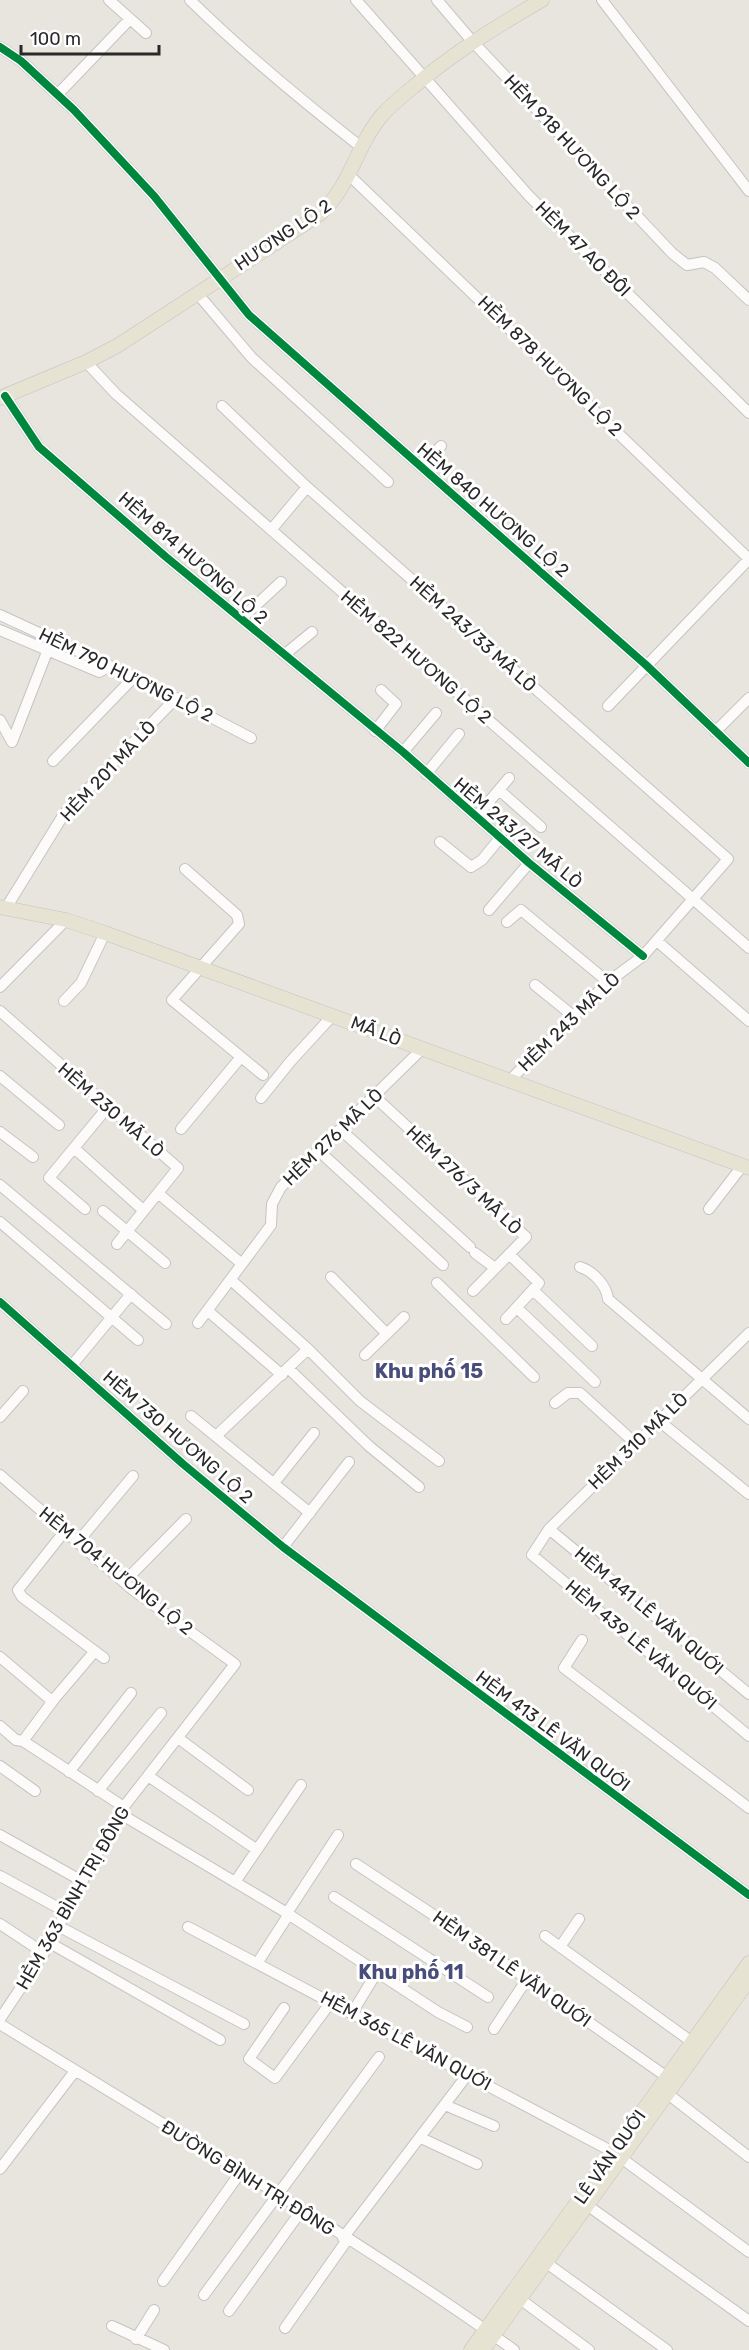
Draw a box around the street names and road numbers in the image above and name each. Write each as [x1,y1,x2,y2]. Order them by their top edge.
street label: HẺM 918 HƯƠNG LỘ 2 [499,70,645,224]
street label: HƯƠNG LỘ 2 [230,195,336,275]
street label: HẺM 47 AO ĐÔI [531,197,635,301]
street label: HẺM 878 HƯƠNG LỘ 2 [473,291,627,441]
street label: HẺM 840 HƯƠNG LỘ 2 [413,438,573,582]
street label: HẺM 814 HƯƠNG LỘ 2 [114,487,272,629]
street label: HẺM 243/33 MÃ LÒ [405,571,541,697]
street label: HẺM 822 HƯƠNG LỘ 2 [336,586,496,728]
street label: HẺM 790 HƯƠNG LỘ 2 [35,623,217,727]
street label: HẺM 201 MÃ LÒ [56,716,160,826]
street label: HẺM 243/27 MÃ LÒ [449,773,587,893]
street label: HẺM 243 MÃ LÒ [514,968,624,1076]
street label: MÃ LÒ [348,1011,404,1051]
street label: HẺM 230 MÃ LÒ [54,1058,168,1162]
street label: HẺM 276 MÃ LÒ [278,1084,388,1190]
street label: HẺM 276/3 MÃ LÒ [402,1121,526,1239]
street label: HẺM 730 HƯƠNG LỘ 2 [99,1366,257,1508]
street label: HẺM 310 MÃ LÒ [584,1388,692,1494]
street label: HẺM 704 HƯƠNG LỘ 2 [35,1502,197,1640]
street label: HẺM 441 LÊ VĂN QUỚI [570,1542,728,1680]
street label: HẺM 439 LÊ VĂN QUỚI [561,1575,721,1715]
street label: HẺM 413 LÊ VĂN QUỚI [472,1666,634,1796]
street label: HẺM 363 BÌNH TRỊ ĐÔNG [12,1802,134,1994]
street label: HẺM 381 LÊ VĂN QUỚI [429,1906,595,2032]
street label: HẺM 365 LÊ VĂN QUỚI [317,1987,495,2095]
street label: LÊ VĂN QUỚI [569,2106,651,2208]
street label: ĐƯỜNG BÌNH TRỊ ĐÔNG [157,2116,339,2240]

